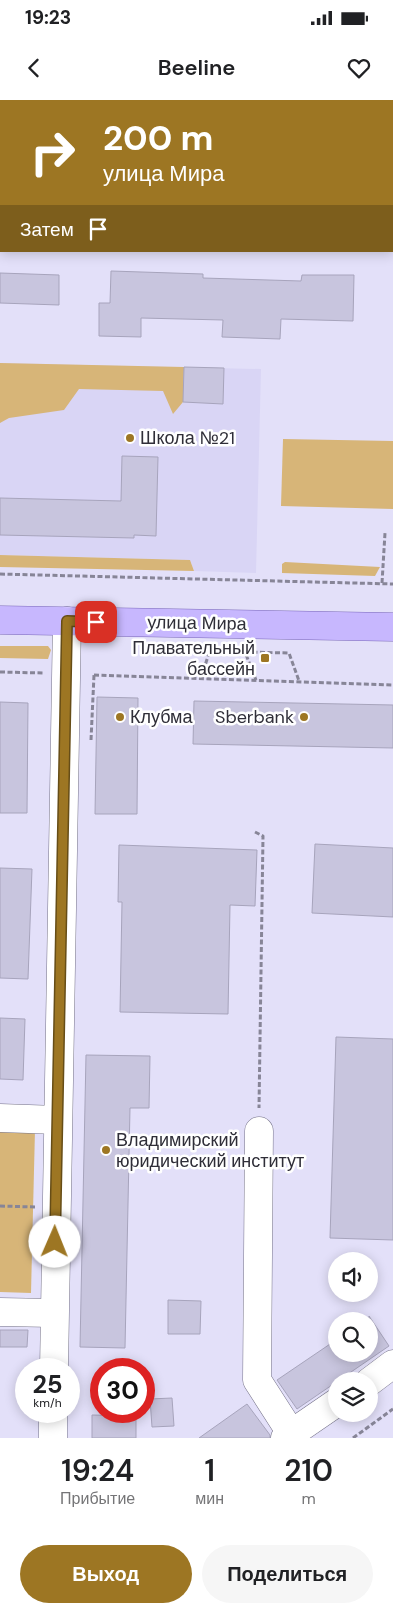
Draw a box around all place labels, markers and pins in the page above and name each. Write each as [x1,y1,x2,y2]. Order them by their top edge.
place label: Школа №21 [140,426,235,450]
marker: Школа №21 [124,432,136,444]
pin [75,601,117,643]
place label: Плавательный бассейн [132,636,255,681]
marker: Плавательный бассейн [259,652,271,664]
place label: Клубма [130,705,193,729]
place label: Sberbank [215,705,294,729]
marker: Клубма [114,711,126,723]
marker: Sberbank [298,711,310,723]
place label: Владимирский юридический институт [116,1128,304,1173]
marker: Владимирский юридический институт [100,1144,112,1156]

